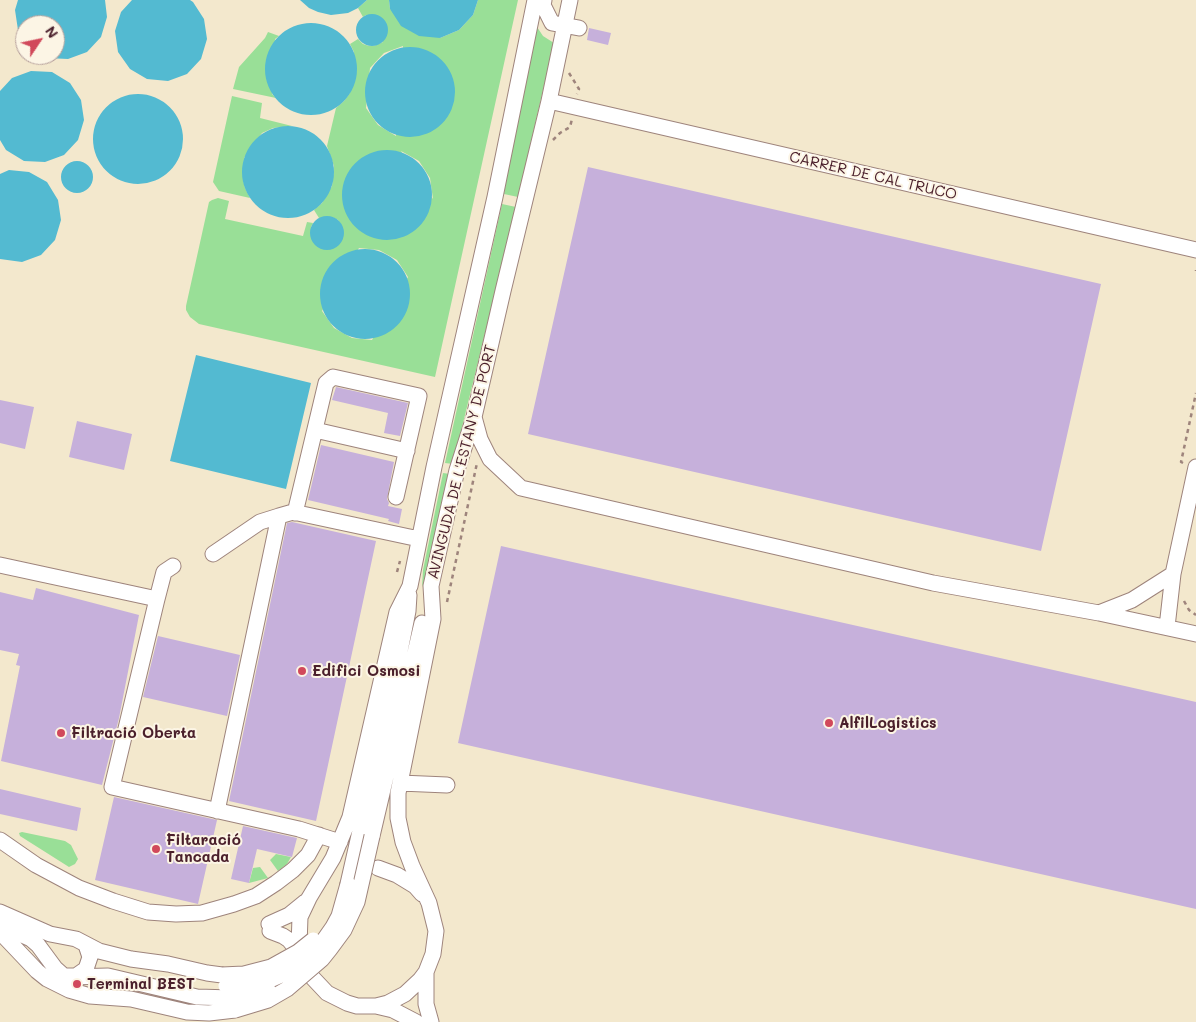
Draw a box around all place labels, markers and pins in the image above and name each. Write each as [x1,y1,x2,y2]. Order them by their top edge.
place label: Edifici Osmosi [312,662,420,680]
marker: Edifici Osmosi [296,665,308,677]
place label: AlfilLogistics [839,714,937,732]
marker: AlfilLogistics [823,717,835,729]
place label: Filtració Oberta [71,724,196,742]
marker: Filtració Oberta [55,727,67,739]
place label: Filtaració Tancada [166,831,241,866]
marker: Filtaració Tancada [150,843,162,855]
place label: Terminal BEST [87,975,195,993]
marker: Terminal BEST [71,978,83,990]

